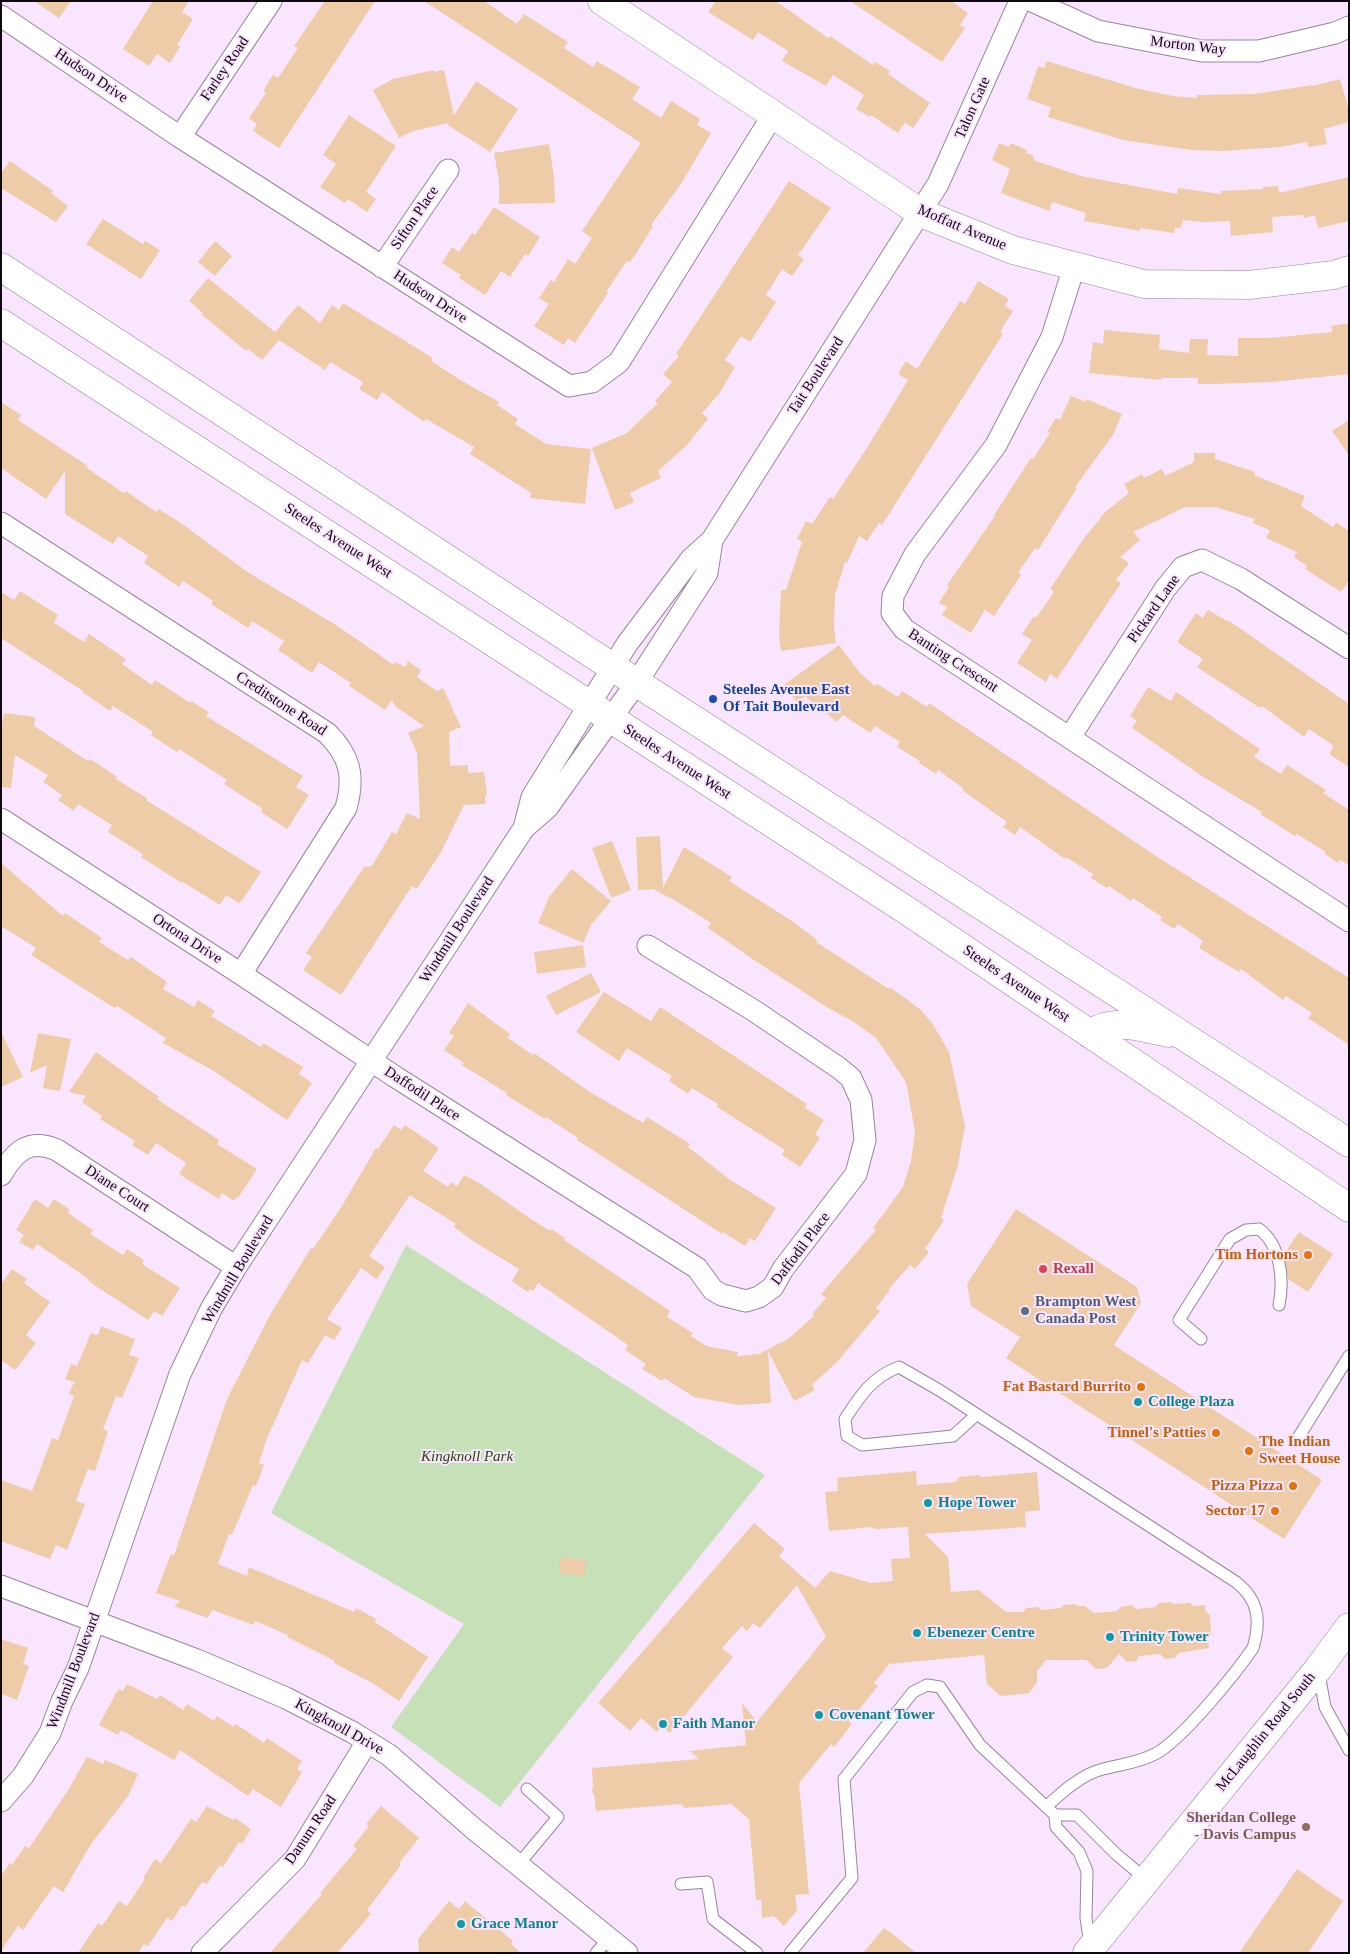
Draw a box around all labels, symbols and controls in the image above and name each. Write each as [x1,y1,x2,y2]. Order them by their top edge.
street label: Morton Way [1149,32,1227,60]
street label: Farley Road [197,33,253,105]
street label: Hudson Drive [51,45,131,107]
street label: Talon Gate [951,74,995,142]
street label: Sifton Place [387,183,443,253]
street label: Moffatt Avenue [915,201,1009,255]
street label: Hudson Drive [390,266,470,328]
street label: Tait Boulevard [784,334,848,418]
street label: Steeles Avenue West [281,499,395,583]
street label: Pickard Lane [1124,571,1184,647]
street label: Banting Crescent [905,625,1001,697]
street label: Creditstone Road [232,668,330,740]
place label: Steeles Avenue East Of Tait Boulevard [723,681,849,716]
marker: Steeles Avenue East Of Tait Boulevard [707,693,719,705]
street label: Steeles Avenue West [620,720,734,804]
street label: Windmill Boulevard [416,873,498,987]
street label: Ortona Drive [149,910,225,968]
street label: Steeles Avenue West [959,942,1073,1026]
street label: Daffodil Place [381,1063,463,1125]
street label: Diane Court [81,1161,153,1217]
street label: Daffodil Place [768,1209,834,1289]
street label: Windmill Boulevard [199,1213,277,1327]
place label: Tim Hortons [1215,1246,1298,1264]
marker: Tim Hortons [1302,1249,1314,1261]
place label: Rexall [1053,1260,1094,1278]
marker: Rexall [1037,1263,1049,1275]
place label: Brampton West Canada Post [1035,1293,1136,1328]
marker: Brampton West Canada Post [1019,1305,1031,1317]
place label: Fat Bastard Burrito [1003,1378,1131,1396]
marker: Fat Bastard Burrito [1135,1381,1147,1393]
place label: College Plaza [1148,1393,1234,1411]
marker: College Plaza [1132,1396,1144,1408]
place label: Tinnel's Patties [1108,1424,1206,1442]
marker: Tinnel's Patties [1210,1427,1222,1439]
place label: The Indian Sweet House [1259,1433,1340,1468]
marker: The Indian Sweet House [1243,1445,1255,1457]
park label: Kingknoll Park [421,1448,513,1466]
place label: Pizza Pizza [1211,1477,1283,1495]
marker: Pizza Pizza [1287,1480,1299,1492]
place label: Hope Tower [938,1494,1016,1512]
marker: Hope Tower [922,1497,934,1509]
place label: Sector 17 [1205,1502,1265,1520]
marker: Sector 17 [1269,1505,1281,1517]
street label: Windmill Boulevard [44,1610,104,1732]
place label: Ebenezer Centre [927,1624,1035,1642]
marker: Ebenezer Centre [911,1627,923,1639]
place label: Trinity Tower [1120,1628,1209,1646]
marker: Trinity Tower [1104,1631,1116,1643]
street label: McLaughlin Road South [1212,1669,1320,1795]
street label: Kingknoll Drive [291,1695,387,1759]
place label: Covenant Tower [829,1706,935,1724]
marker: Covenant Tower [813,1709,825,1721]
place label: Faith Manor [673,1715,755,1733]
marker: Faith Manor [657,1718,669,1730]
street label: Danum Road [281,1792,341,1868]
place label: Sheridan College - Davis Campus [1186,1809,1296,1844]
marker: Sheridan College - Davis Campus [1300,1821,1312,1833]
place label: Grace Manor [471,1915,558,1933]
marker: Grace Manor [455,1918,467,1930]

